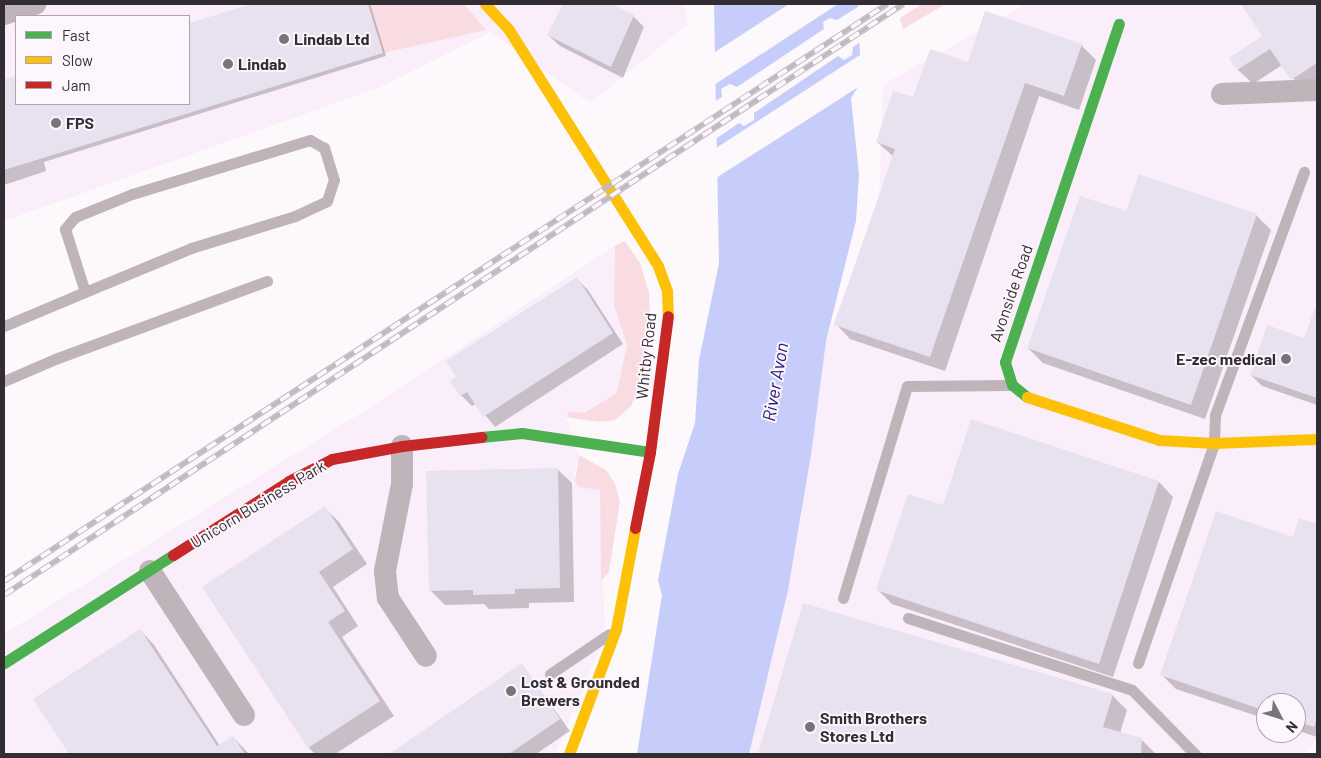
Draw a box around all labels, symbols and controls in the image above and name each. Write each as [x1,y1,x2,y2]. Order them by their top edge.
legend [15,15,190,105]
text: Fast [62,26,90,44]
place label: Lindab Ltd [294,29,370,49]
marker: Lindab Ltd [278,33,290,45]
text: Slow [62,51,93,69]
place label: Lindab [238,54,286,74]
marker: Lindab [222,58,234,70]
text: Jam [62,76,91,94]
place label: FPS [66,113,94,133]
marker: FPS [50,117,62,129]
street label: Avonside Road [985,242,1037,344]
street label: Whitby Road [632,312,660,400]
water label: River Avon [757,341,793,423]
place label: E-zec medical [1176,349,1276,369]
marker: E-zec medical [1280,353,1292,365]
street label: Unicorn Business Park [187,456,329,552]
place label: Lost & Grounded Brewers [521,672,640,710]
marker: Lost & Grounded Brewers [505,685,517,697]
north arrow [1256,693,1306,743]
place label: Smith Brothers Stores Ltd [820,708,927,746]
text: N [1283,718,1302,736]
marker: Smith Brothers Stores Ltd [804,721,816,733]

